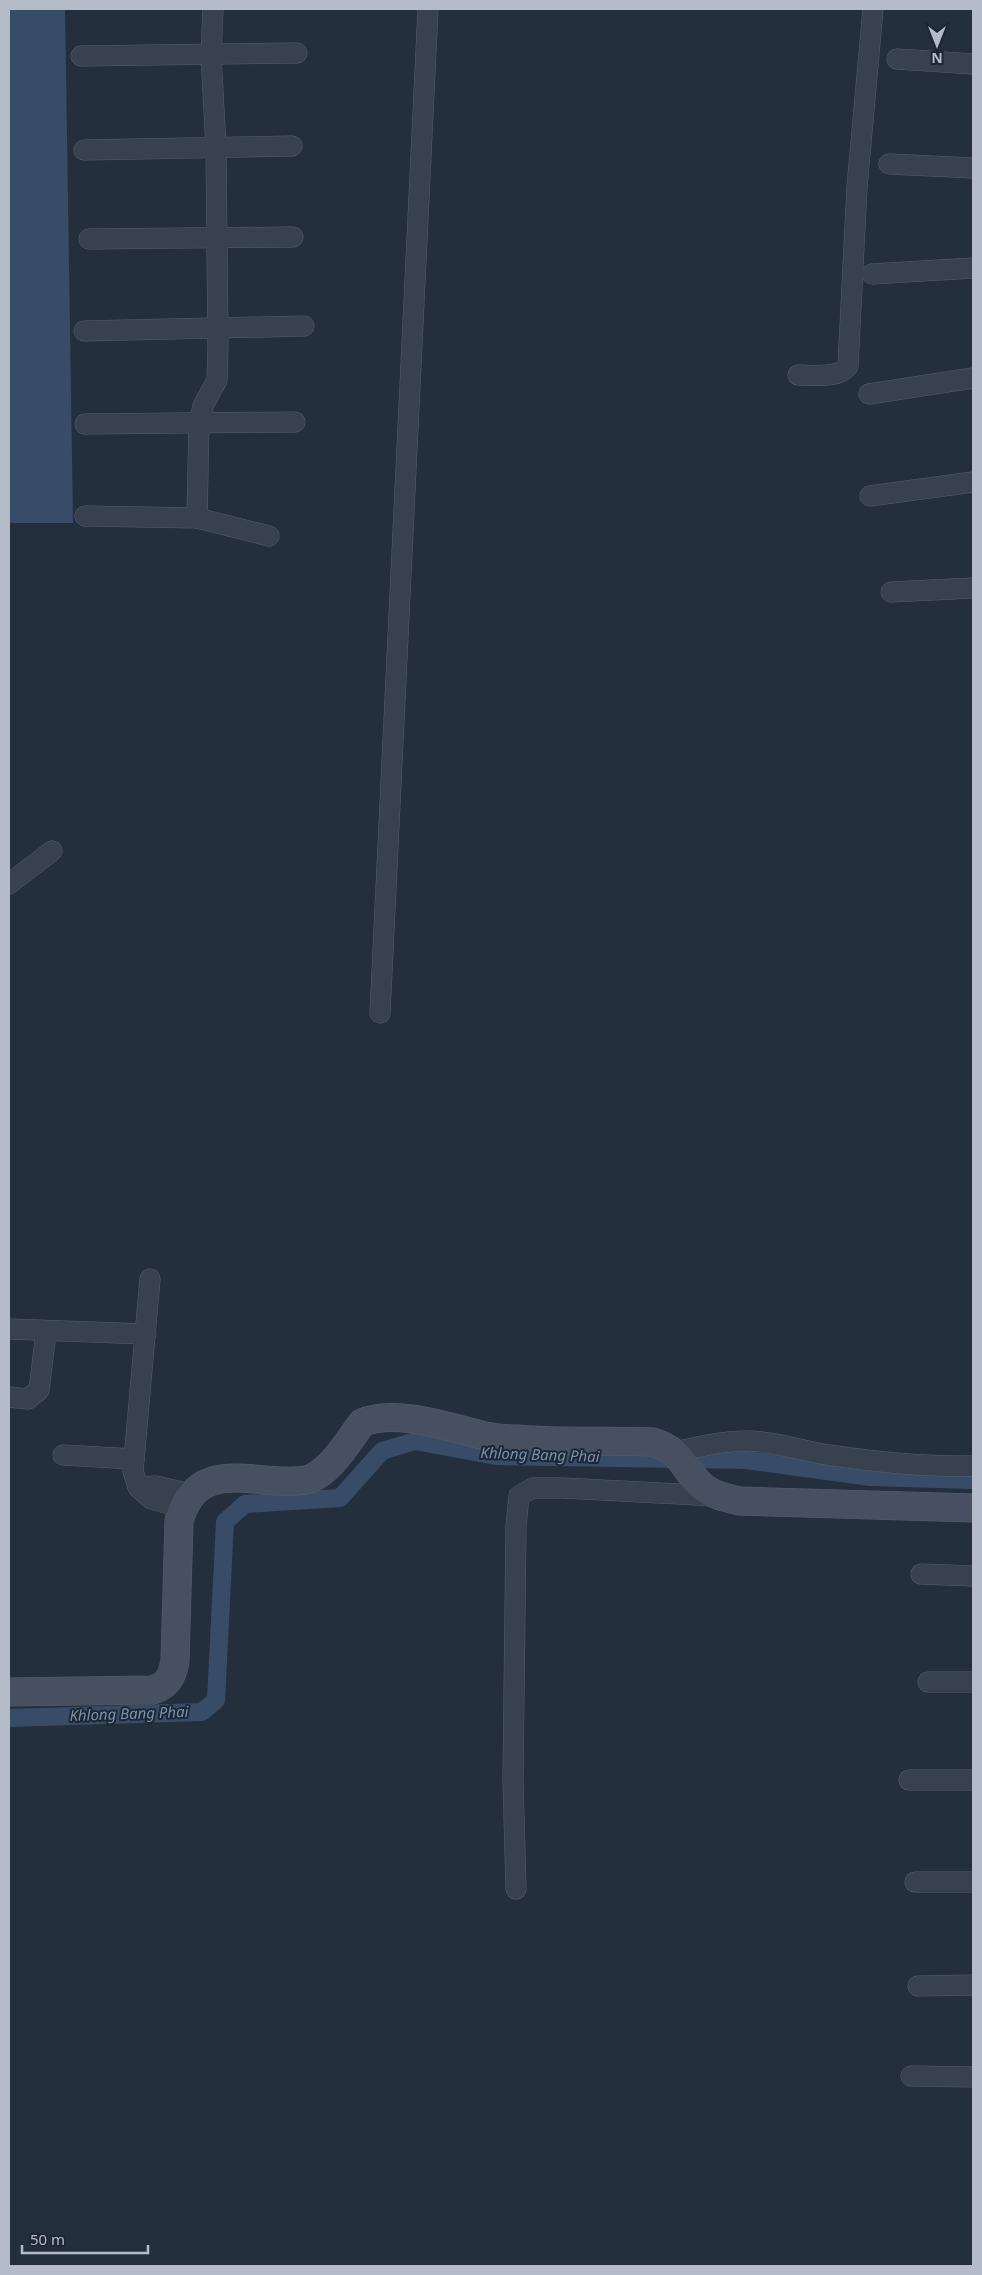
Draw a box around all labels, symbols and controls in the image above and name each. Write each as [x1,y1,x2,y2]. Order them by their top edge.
north arrow [912,20,962,70]
text: N [931,49,943,68]
water label: Khlong Bang Phai [480,1442,601,1466]
water label: Khlong Bang Phai [69,1701,190,1725]
scale bar [22,2222,149,2254]
text: 50 m [30,2229,65,2249]

